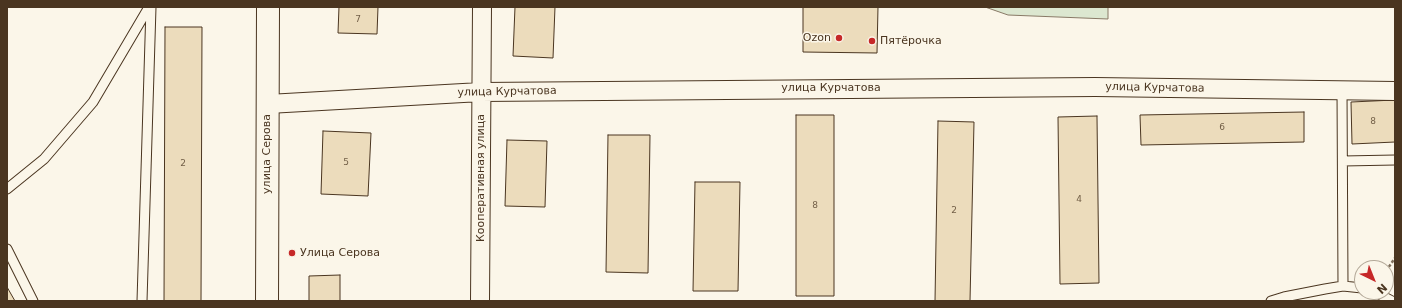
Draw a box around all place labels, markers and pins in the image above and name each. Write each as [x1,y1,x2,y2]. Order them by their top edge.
place label: Ozon [803,31,831,45]
marker: Ozon [834,33,844,43]
place label: Пятёрочка [880,34,942,48]
marker: Пятёрочка [867,36,877,46]
place label: Улица Серова [300,246,380,260]
marker: Улица Серова [287,248,297,258]

